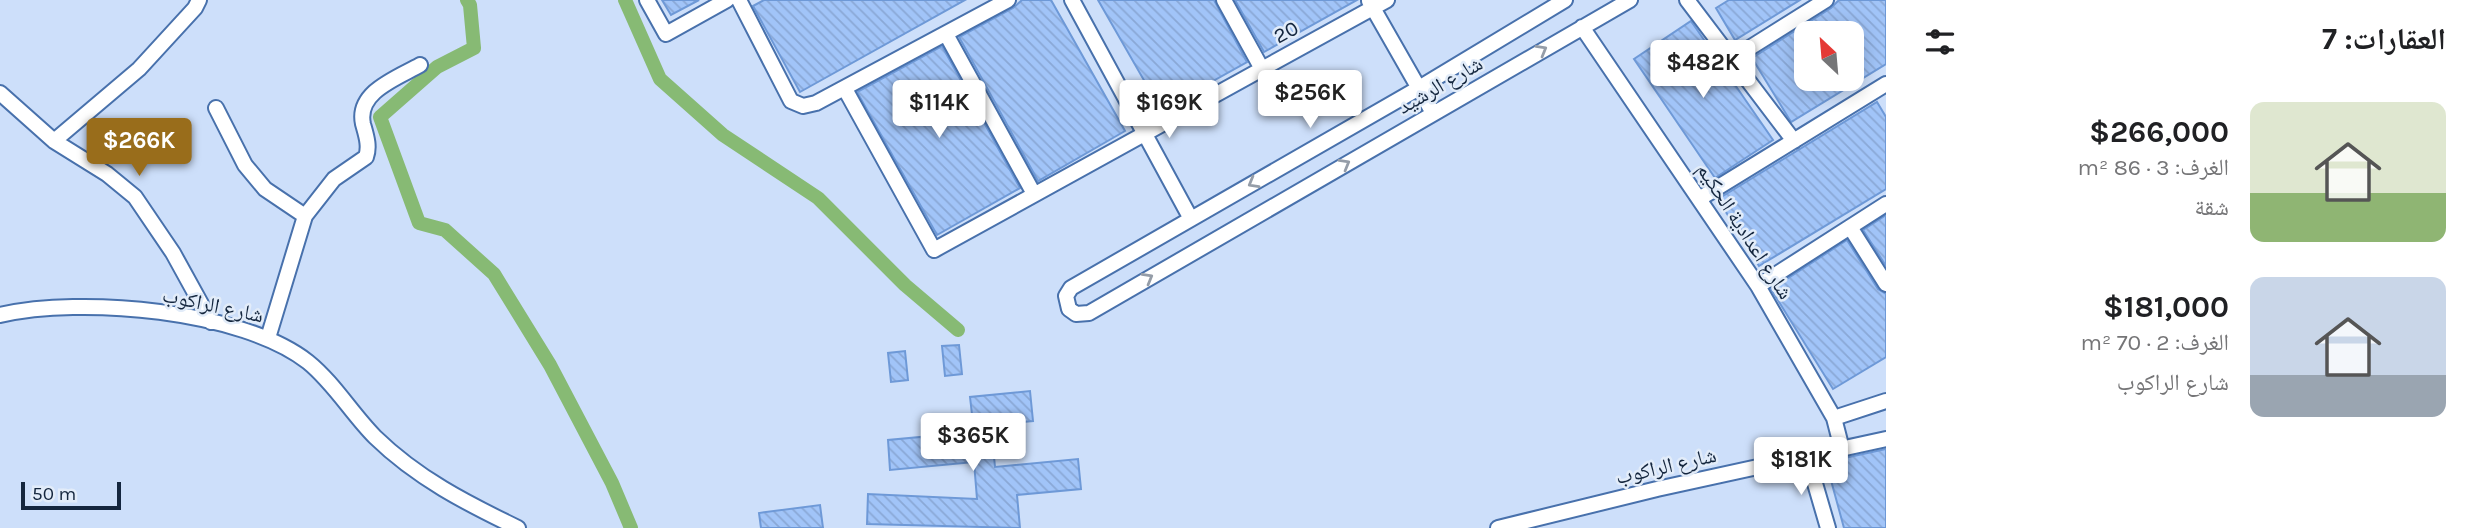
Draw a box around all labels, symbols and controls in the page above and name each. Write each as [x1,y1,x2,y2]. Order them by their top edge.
street label: 20 [1269,16,1303,48]
north arrow [1794,21,1864,91]
map controls [1794,21,1864,91]
text: العقارات: 7 [2322,21,2446,57]
icon: filters [1921,23,1959,61]
pin: $482K [1654,41,1752,100]
one-way arrow [1535,45,1547,58]
text: $482K [1666,49,1740,76]
street label: شارع الرشيد [1393,51,1487,120]
pin: $256K [1261,71,1359,130]
text: $256K [1274,79,1346,106]
pin: $114K [890,80,988,140]
pin: $169K [1120,80,1218,140]
text: $114K [909,89,969,116]
text: $169K [1135,89,1203,116]
text: $266,000 [2089,114,2229,150]
pin: $266K [90,118,188,178]
text: $266K [103,127,175,154]
icon: home [2306,130,2390,214]
text: الغرف: 3 · 86 m² [2077,154,2229,181]
street label: شارع اعدادية الحكيم [1690,158,1798,305]
one-way arrow [1338,159,1350,172]
one-way arrow [1248,175,1260,188]
text: شقة [2195,194,2229,221]
one-way arrow [1141,273,1154,286]
street label: شارع الراكوب [160,283,266,328]
text: $181,000 [2103,289,2229,325]
icon: home [2306,305,2390,389]
text: الغرف: 2 · 70 m² [2081,329,2229,356]
text: شارع الراكوب [2117,369,2229,396]
pin: $365K [924,414,1022,473]
text: $365K [937,422,1009,449]
pin: $181K [1752,438,1850,497]
street label: شارع الراكوب [1613,443,1719,490]
text: $181K [1770,446,1832,473]
scale bar [21,479,121,511]
text: 50 m [32,483,76,505]

